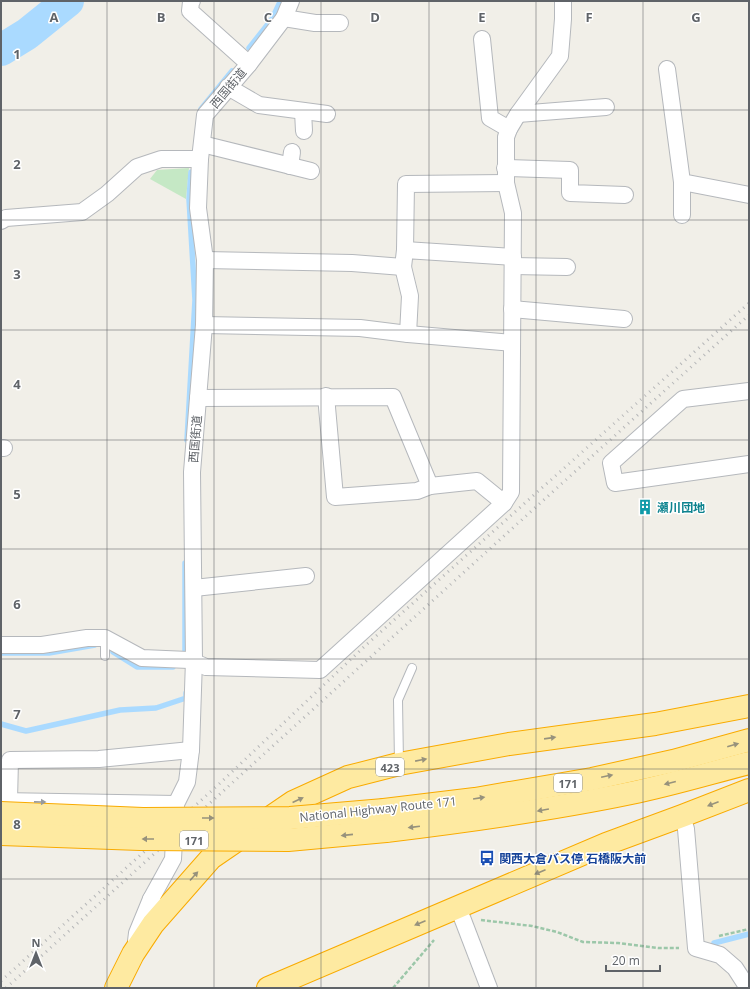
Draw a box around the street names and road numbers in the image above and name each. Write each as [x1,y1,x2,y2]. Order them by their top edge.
street label: 西国街道 [206,64,250,112]
street label: 西国街道 [184,414,206,464]
road number: 423 [376,758,404,776]
road number: 171 [554,774,582,792]
street label: National Highway Route 171 [299,792,457,826]
road number: 171 [180,831,208,849]

